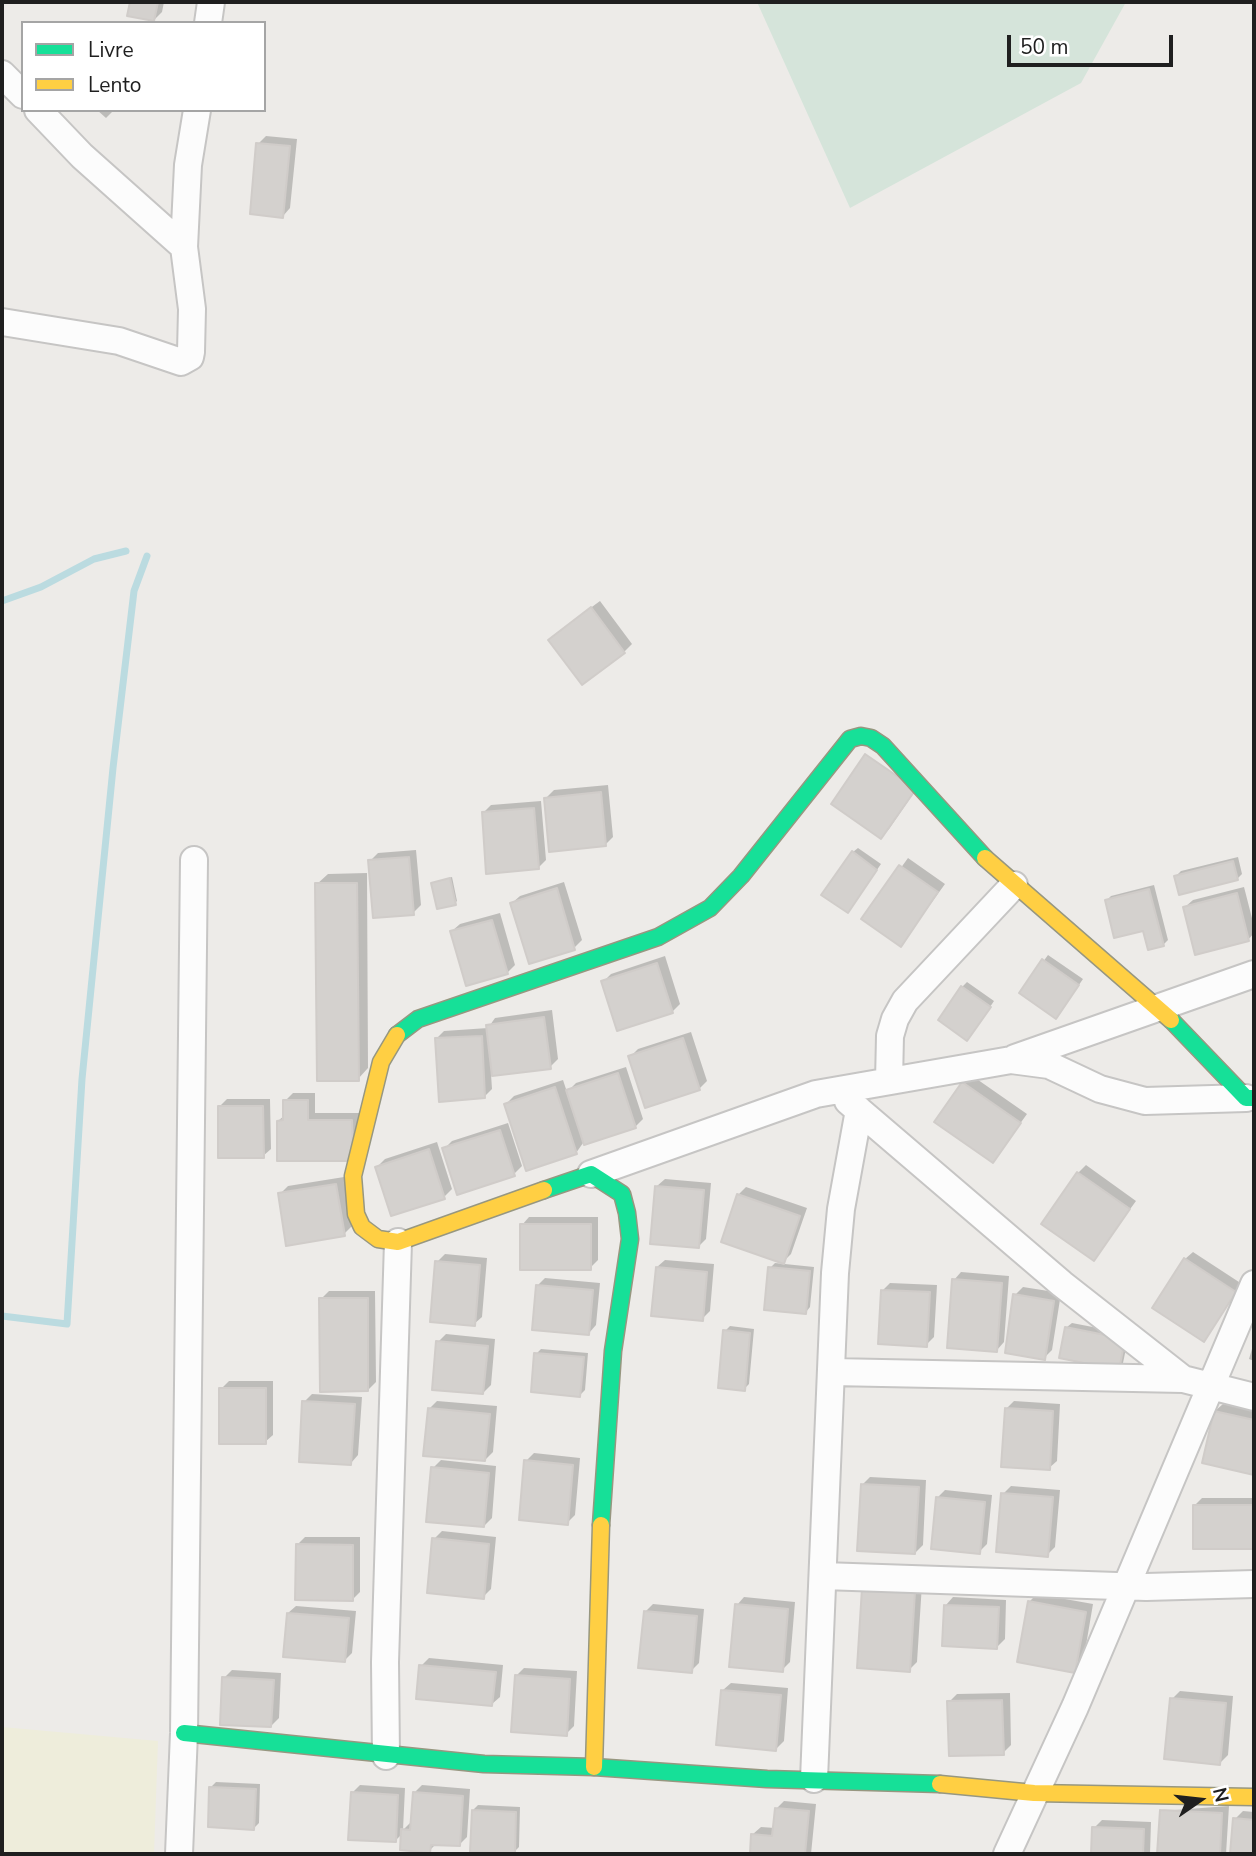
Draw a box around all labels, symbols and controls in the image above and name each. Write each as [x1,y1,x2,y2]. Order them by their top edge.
legend [21,21,266,112]
scale bar [1011,21,1177,65]
text: 50 m [1020,33,1069,61]
text: Livre [88,36,134,64]
text: Lento [88,71,141,99]
north arrow [1165,1765,1235,1835]
text: N [1206,1785,1235,1805]

